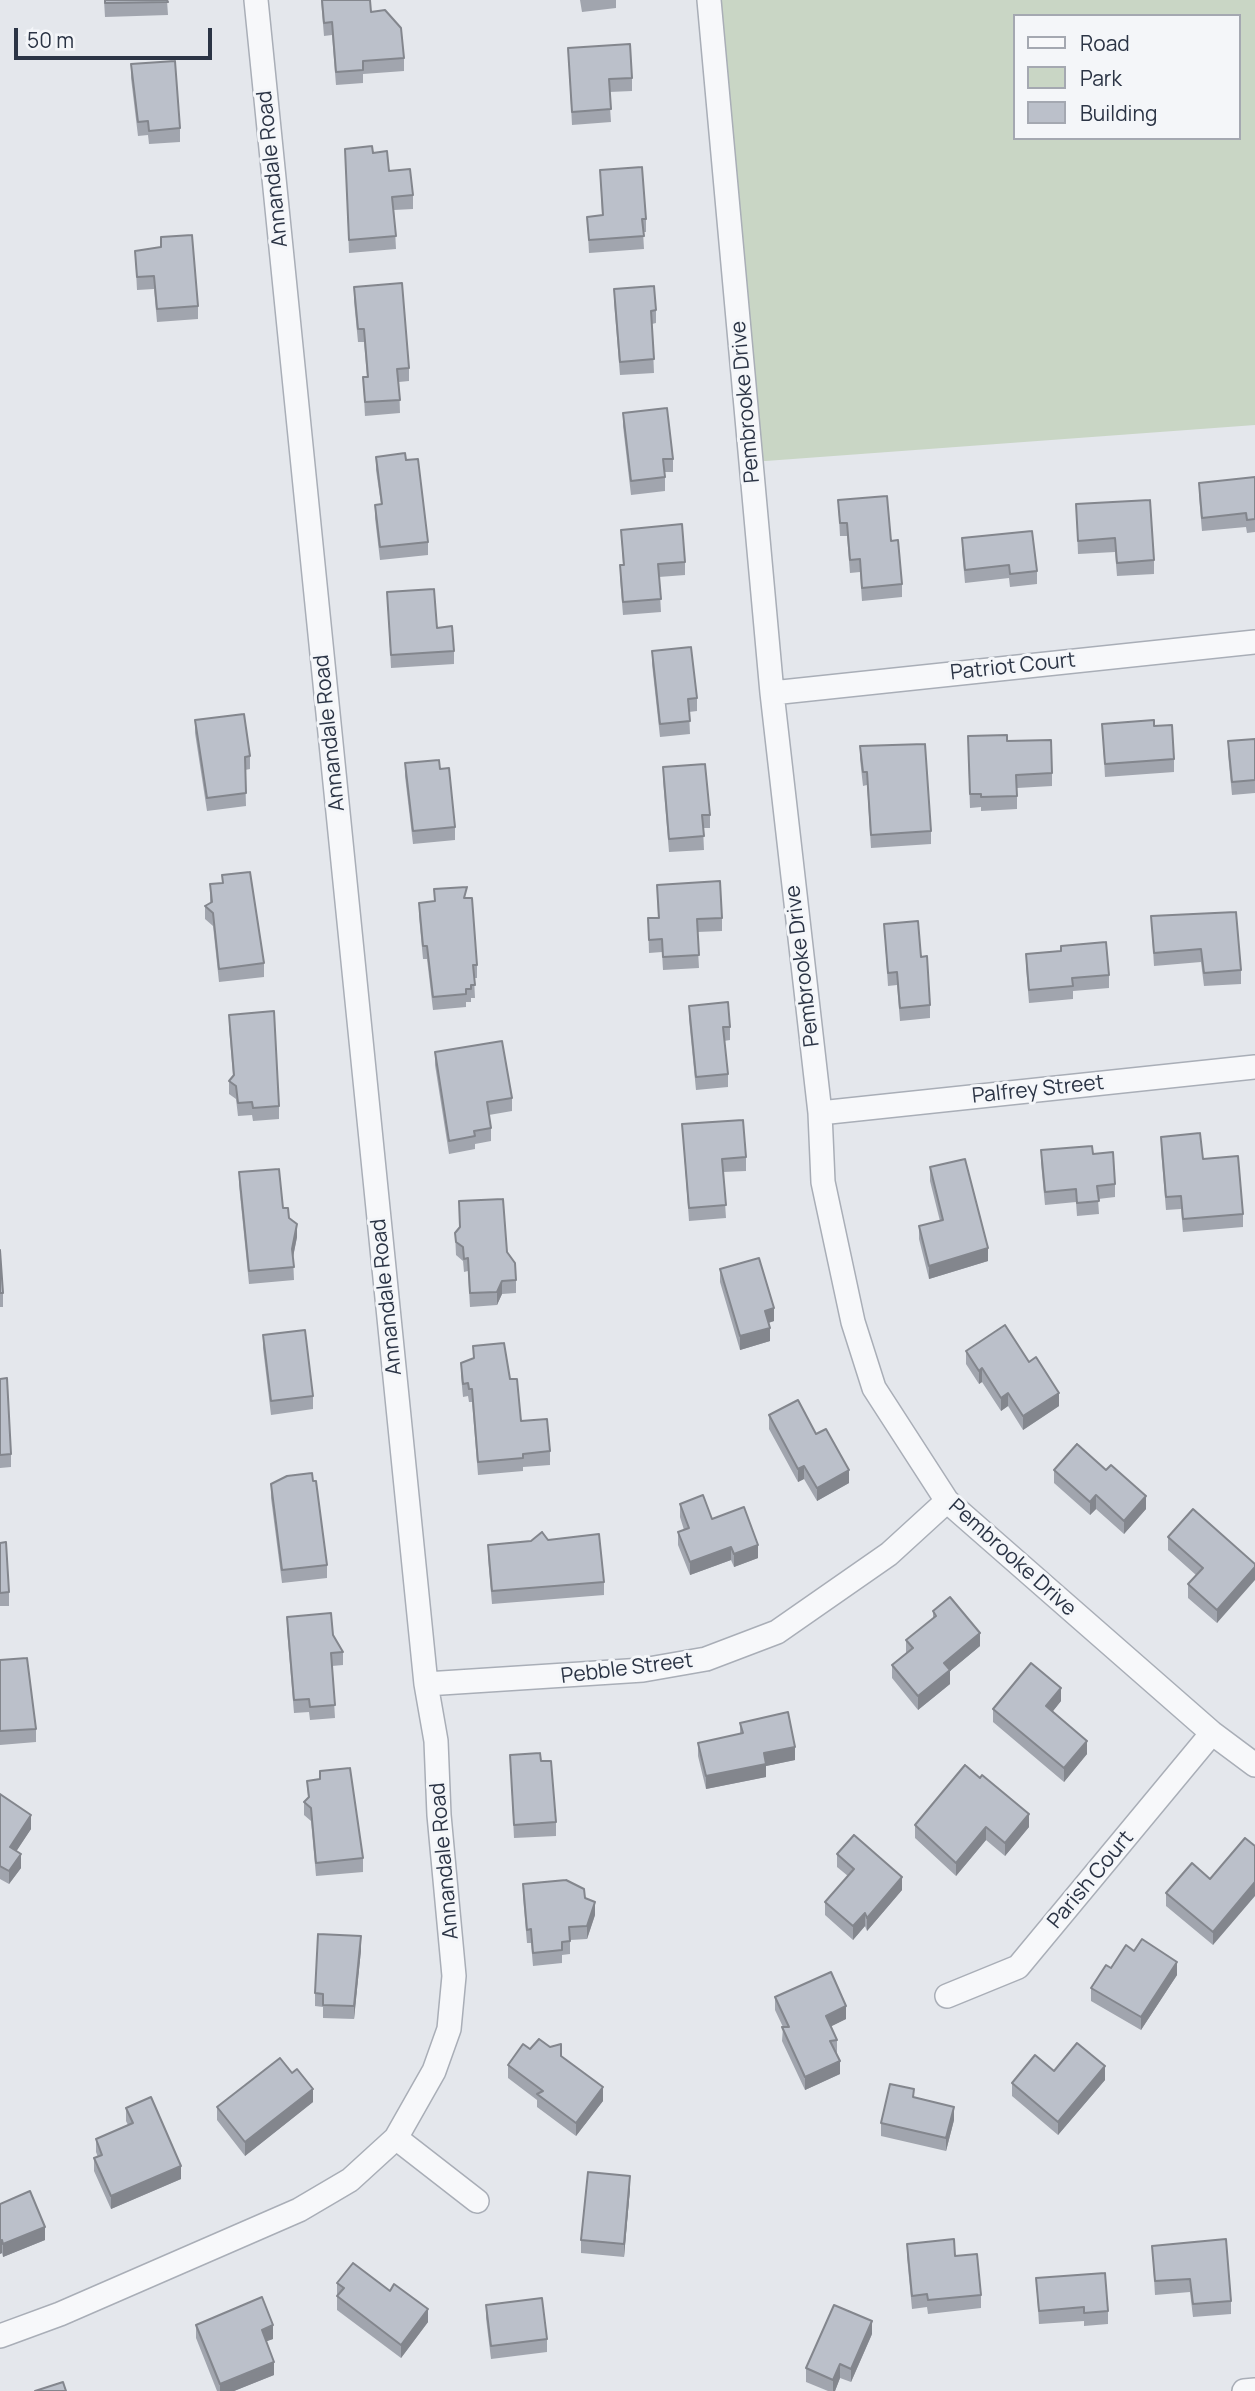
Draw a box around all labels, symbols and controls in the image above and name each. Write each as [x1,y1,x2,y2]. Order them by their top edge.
scale bar [18,14,215,58]
legend [1014,14,1241,140]
text: 50 m [27,26,74,54]
text: Road [1080,29,1130,57]
text: Park [1080,64,1122,92]
street label: Annandale Road [252,89,294,249]
text: Building [1080,99,1157,127]
street label: Pembrooke Drive [726,320,766,484]
street label: Patriot Court [949,648,1077,686]
street label: Annandale Road [309,653,351,813]
street label: Pembrooke Drive [781,884,825,1048]
street label: Palfrey Street [971,1071,1105,1109]
street label: Annandale Road [366,1217,408,1377]
street label: Pembrooke Drive [943,1494,1081,1622]
street label: Pebble Street [560,1648,694,1690]
street label: Annandale Road [426,1781,464,1941]
street label: Parish Court [1043,1826,1139,1934]

